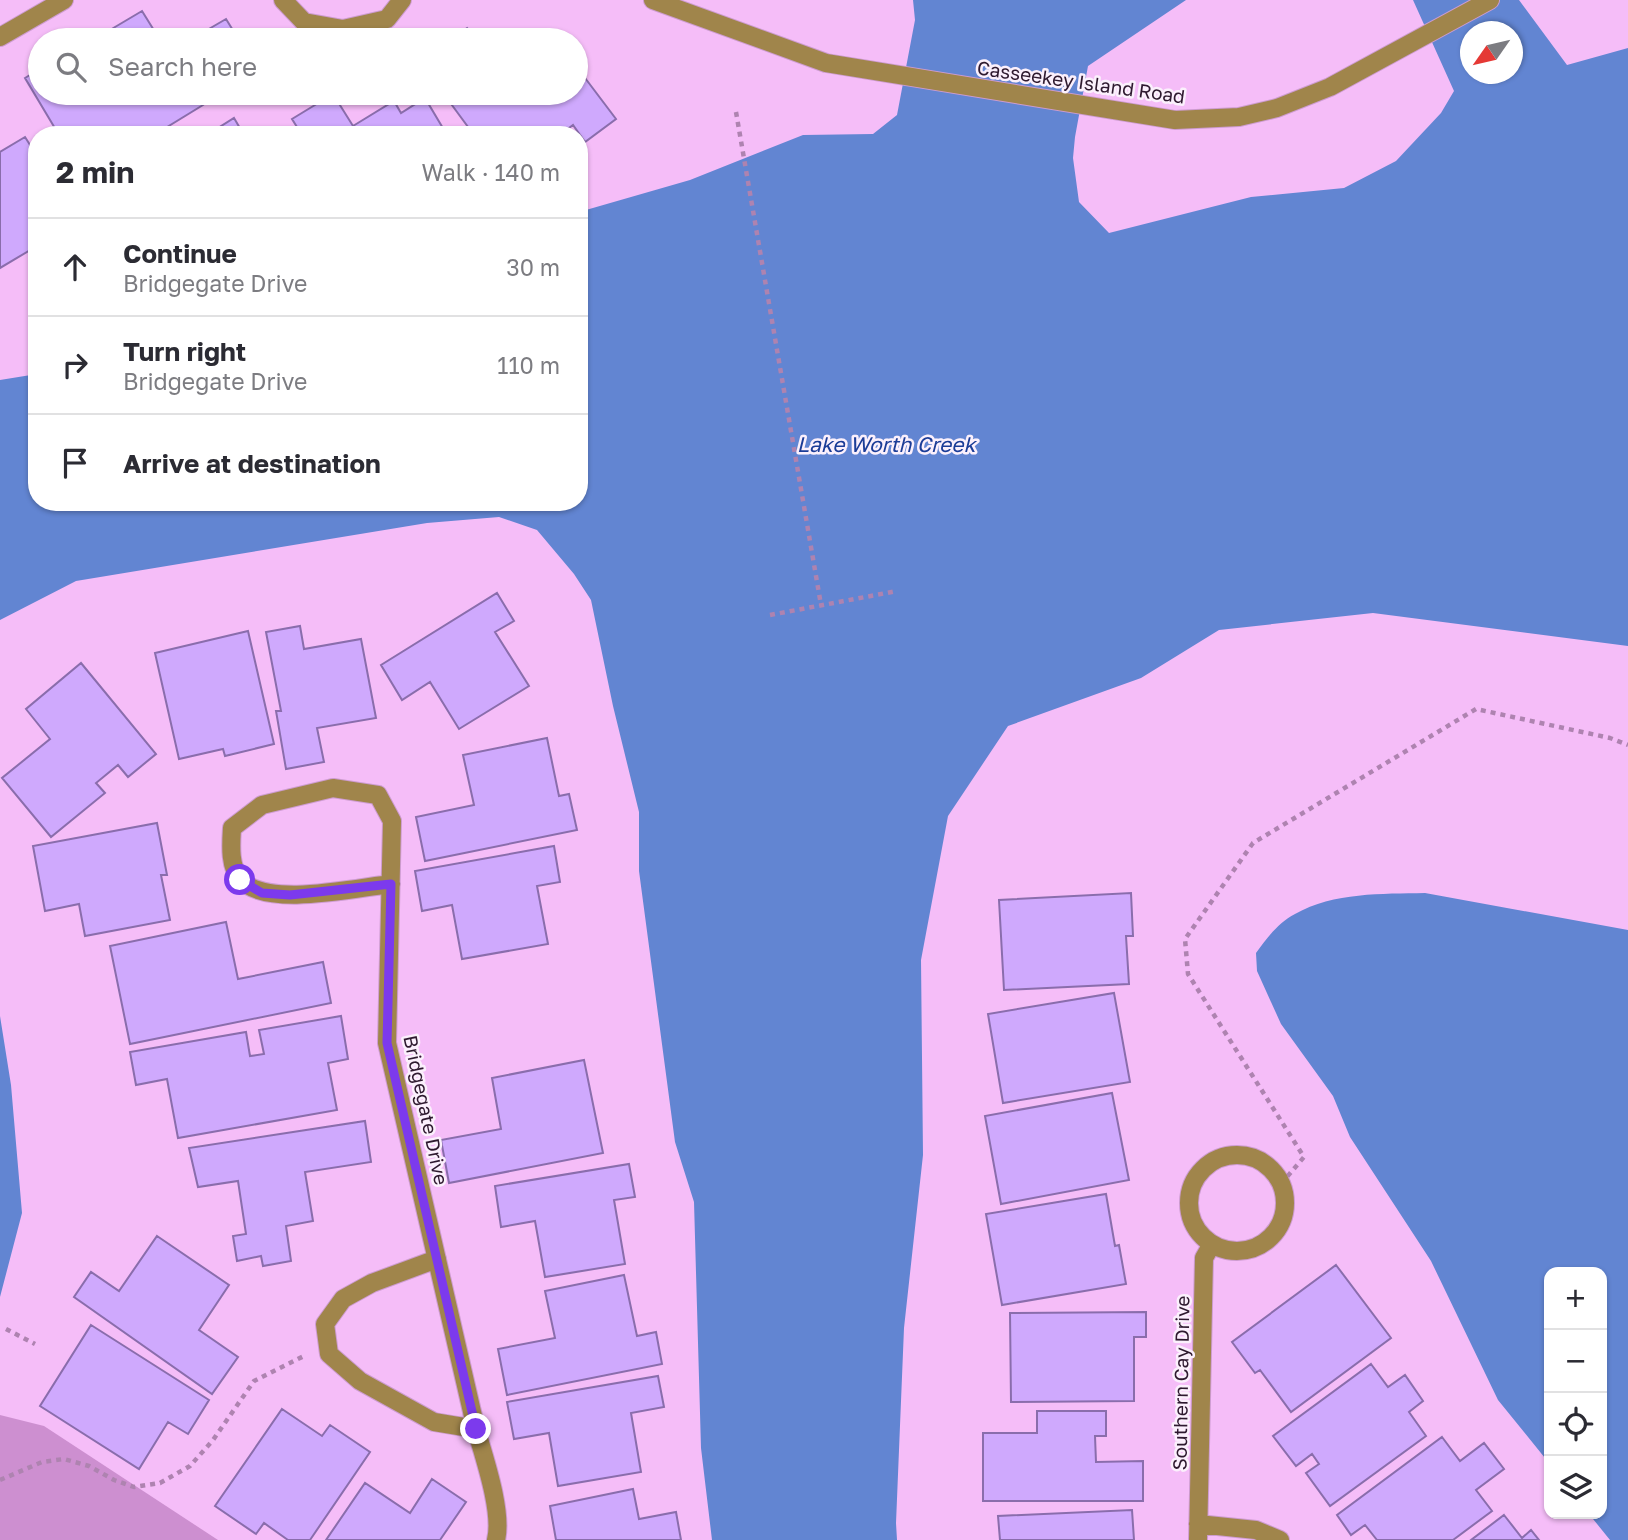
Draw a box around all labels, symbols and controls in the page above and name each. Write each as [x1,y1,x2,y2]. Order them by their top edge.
north arrow [1460,21,1523,84]
search box [28,28,588,105]
icon: search [52,48,90,86]
text: Search here [108,51,257,82]
street label: Casseekey Island Road [976,56,1187,107]
text: 2 min [56,154,134,190]
text: Walk · 140 m [422,158,560,186]
text: Continue [123,238,237,269]
icon: ahead [56,248,94,286]
text: 30 m [506,253,560,281]
text: Bridgegate Drive [123,269,307,297]
text: Turn right [123,336,246,367]
icon: right [56,346,94,384]
text: 110 m [497,351,560,379]
text: Bridgegate Drive [123,367,307,395]
water label: Lake Worth Creek [797,431,977,457]
icon: arrive [56,444,94,482]
text: Arrive at destination [123,448,381,479]
route start [224,864,255,895]
street label: Bridgegate Drive [399,1033,454,1187]
map controls [1544,1267,1607,1519]
button: + [1544,1267,1607,1330]
street label: Southern Cay Drive [1167,1295,1194,1471]
button: − [1544,1330,1607,1393]
button: locate [1544,1393,1607,1456]
route end [460,1413,491,1444]
button: layers [1544,1456,1607,1519]

